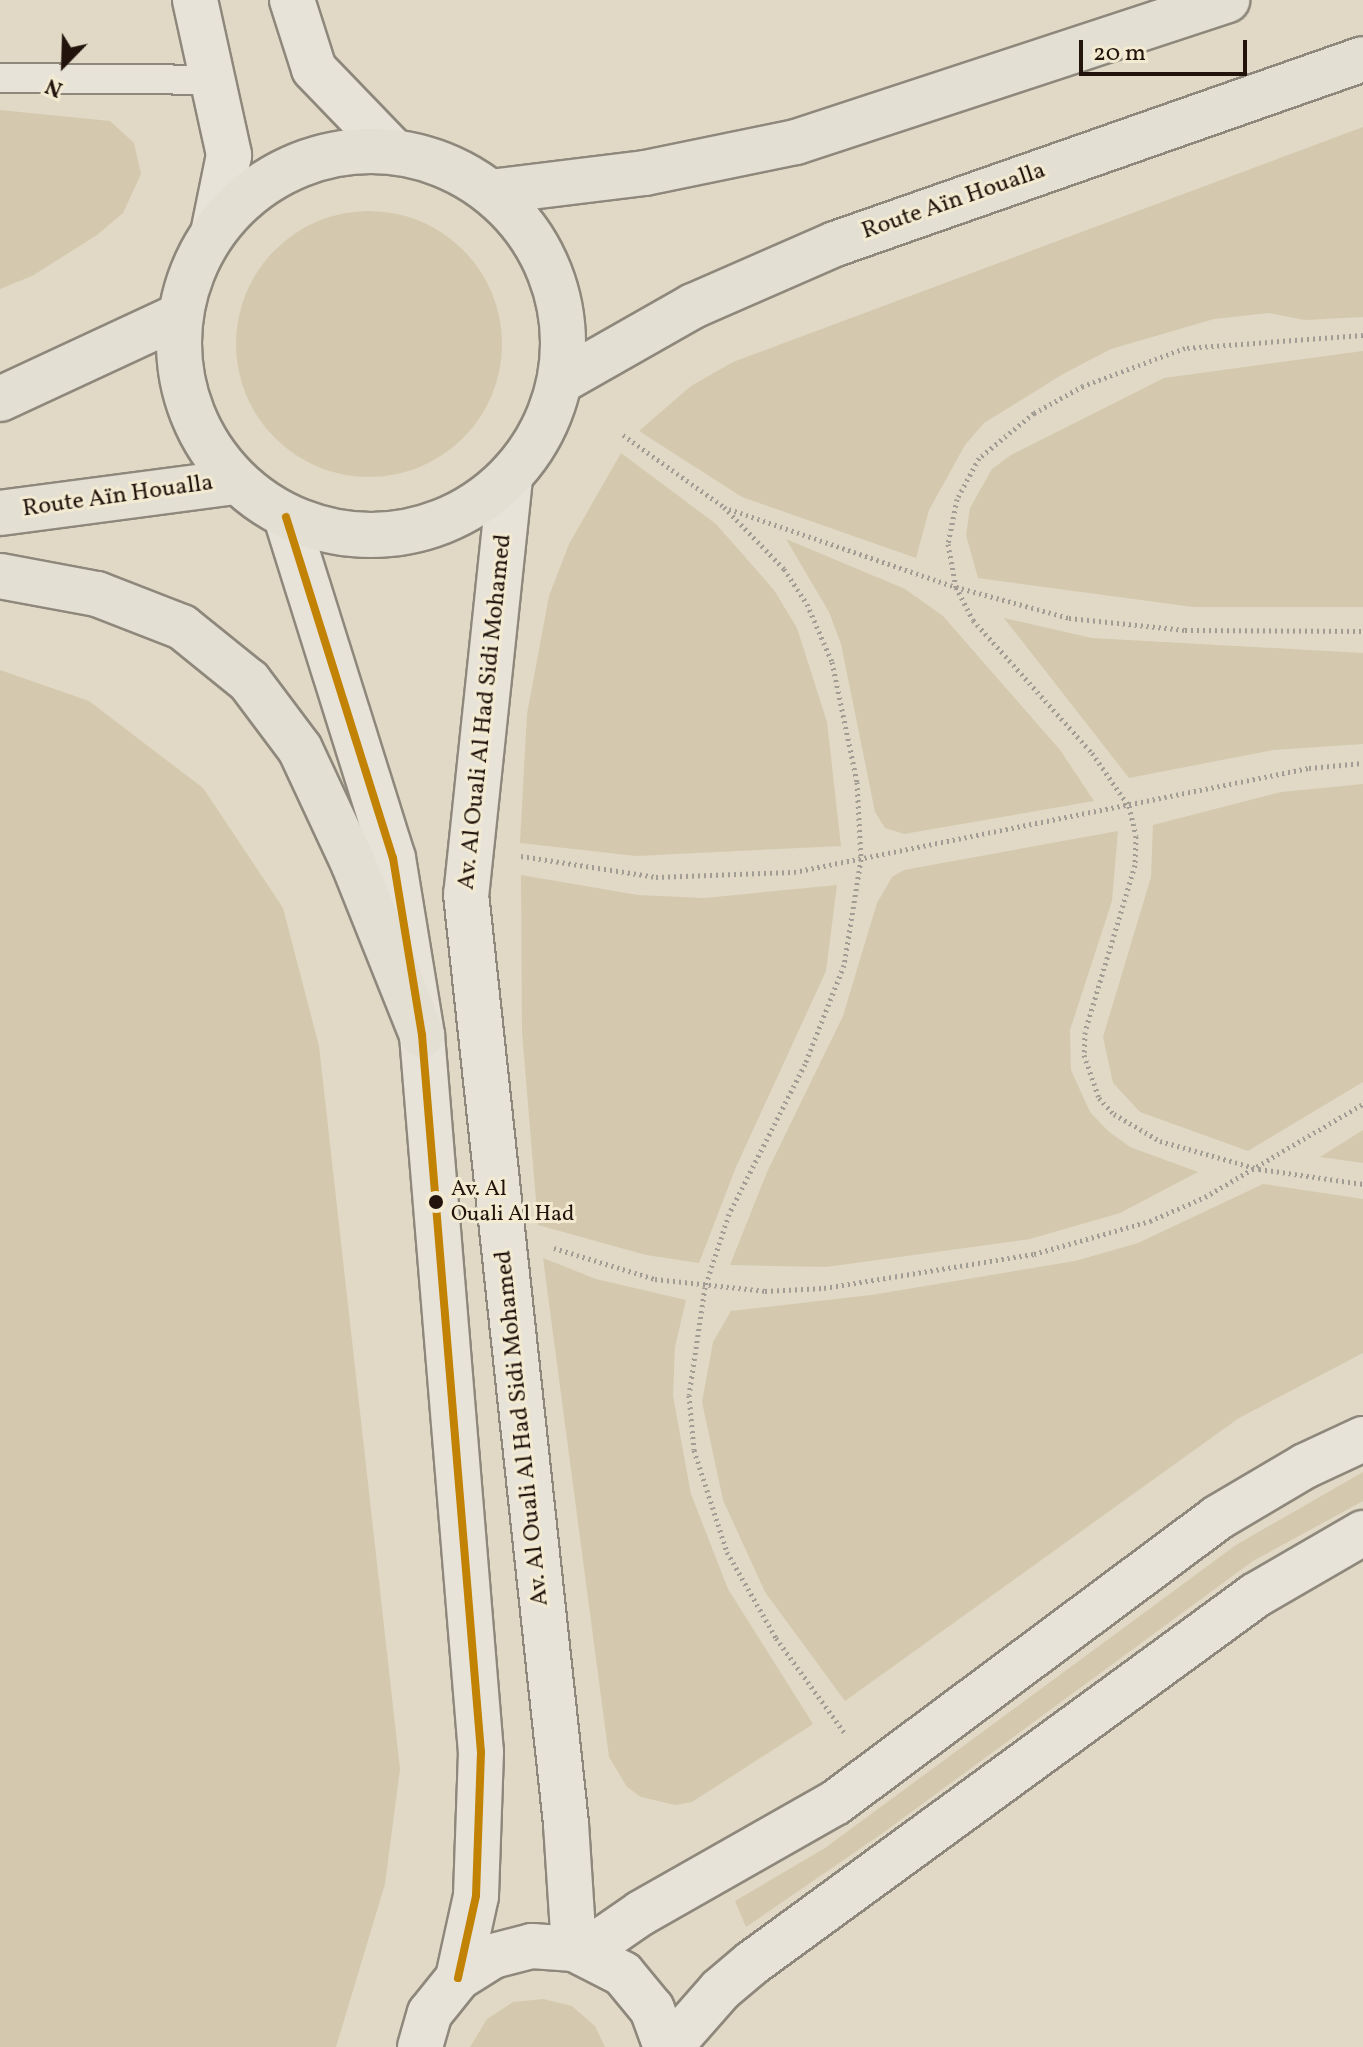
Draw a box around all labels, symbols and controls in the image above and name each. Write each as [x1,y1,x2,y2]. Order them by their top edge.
north arrow [24,24,104,104]
scale bar [1083,24,1251,74]
text: 20 m [1093,37,1146,71]
text: N [41,69,68,104]
street label: Route Aïn Houalla [858,157,1050,247]
street label: Route Aïn Houalla [21,469,215,525]
street label: Av. Al Ouali Al Had Sidi Mohamed [453,533,519,891]
place label: Av. Al Ouali Al Had [451,1176,574,1228]
marker: Av. Al Ouali Al Had [428,1194,444,1210]
street label: Av. Al Ouali Al Had Sidi Mohamed [490,1249,556,1607]

